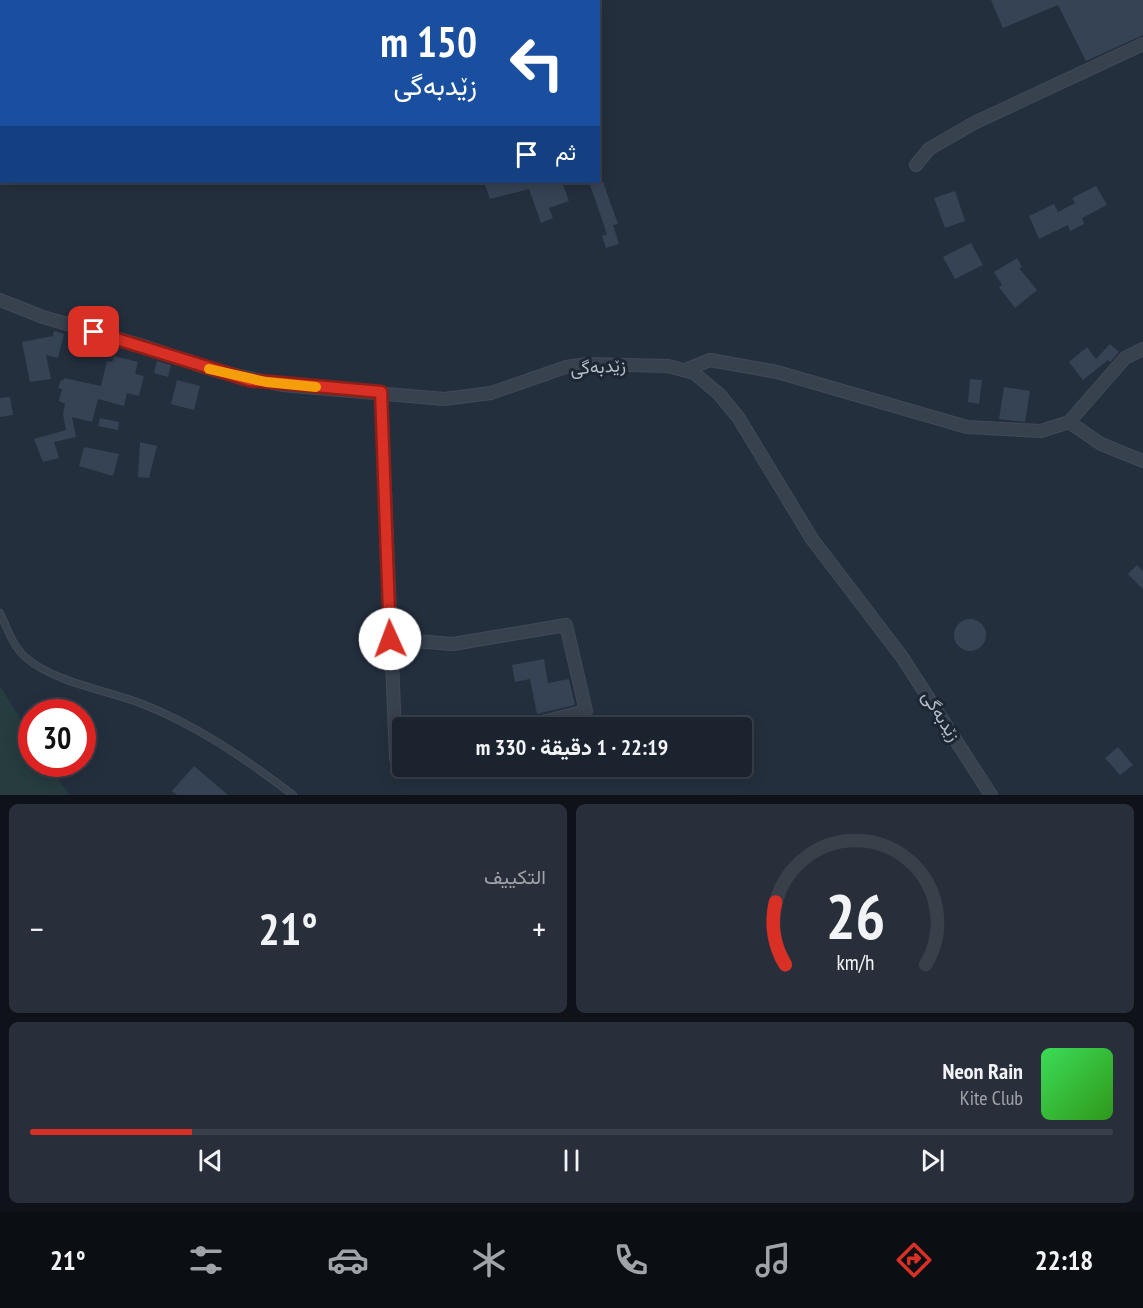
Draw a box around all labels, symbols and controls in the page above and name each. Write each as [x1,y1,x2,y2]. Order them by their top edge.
text: 150 m [380,14,477,69]
icon: left [498,24,576,102]
text: زێدبەگی [394,68,477,102]
icon: arrive [510,138,543,171]
text: ثم [555,138,576,166]
pin [68,306,119,357]
icon: arrive [77,315,110,348]
street label: زێدبەگی [569,353,627,380]
position arrow [358,607,422,671]
street label: زێدبەگی [917,686,966,745]
speed limit sign: 30 [18,699,96,777]
text: 22:19 · 1 دقيقة · 330 m [476,733,668,761]
text: التكييف [484,864,546,890]
text: 26 [825,875,885,956]
text: 21° [258,899,318,957]
text: − [30,907,44,950]
text: + [532,907,546,950]
text: km/h [836,949,874,977]
text: Neon Rain [943,1057,1023,1085]
text: Kite Club [960,1085,1023,1111]
icon: previous [194,1144,227,1177]
icon: pause [555,1144,588,1177]
icon: next [916,1144,949,1177]
icon: filters [185,1239,227,1281]
icon: car [327,1239,369,1281]
icon: climate [468,1239,510,1281]
icon: phone [610,1239,652,1281]
icon: music [752,1239,794,1281]
icon: directions [893,1239,935,1281]
text: 21° [50,1243,86,1277]
text: 22:18 [1035,1243,1093,1277]

